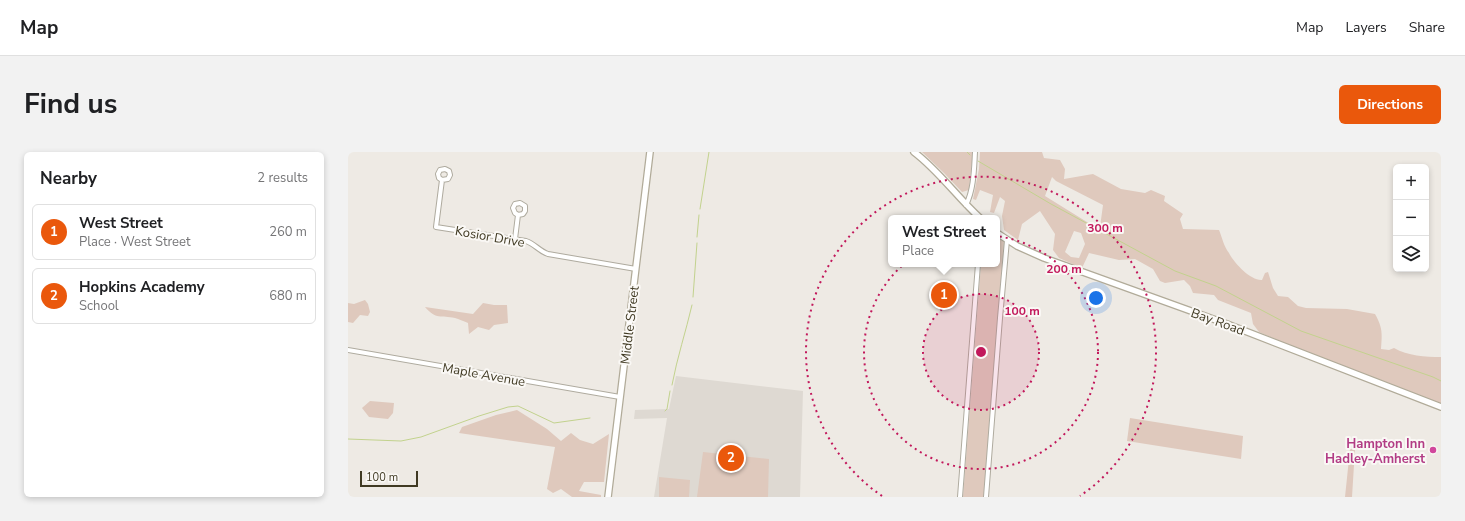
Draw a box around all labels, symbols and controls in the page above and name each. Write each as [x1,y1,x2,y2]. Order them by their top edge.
text: Map [20,15,58,41]
text: Map [1296,18,1323,37]
text: Layers [1345,18,1387,37]
text: Share [1409,18,1445,37]
text: Find us [24,85,118,123]
button: Directions [1339,85,1441,124]
map controls [1393,164,1429,272]
button: + [1393,164,1429,200]
text: Nearby [40,167,97,190]
text: 2 results [257,169,308,187]
button: − [1393,200,1429,236]
text: West Street [79,213,163,233]
popup [888,215,1000,267]
text: 300 m [1087,220,1123,236]
street label: Kosior Drive [454,222,526,252]
text: West Street [902,222,986,242]
text: 1 [50,223,58,241]
text: 260 m [269,223,307,241]
text: Place · West Street [79,233,190,251]
button: layers [1393,236,1429,272]
text: Place [902,242,934,260]
text: 200 m [1046,261,1082,277]
text: Hopkins Academy [79,277,205,297]
pin: 1 [931,280,957,310]
street label: Middle Street [616,284,644,365]
text: 2 [50,287,58,305]
text: 680 m [269,287,307,305]
your location [1086,288,1106,308]
text: School [79,297,119,315]
text: 100 m [1004,303,1040,319]
street label: Bay Road [1188,304,1247,340]
centre of rings [974,345,988,359]
street label: Maple Avenue [441,359,527,391]
place label: Hampton Inn Hadley-Amherst [1325,435,1426,468]
pin: 2 [718,443,744,473]
marker: Hampton Inn Hadley-Amherst [1428,445,1438,455]
scale bar [360,469,418,488]
text: 100 m [366,470,398,485]

